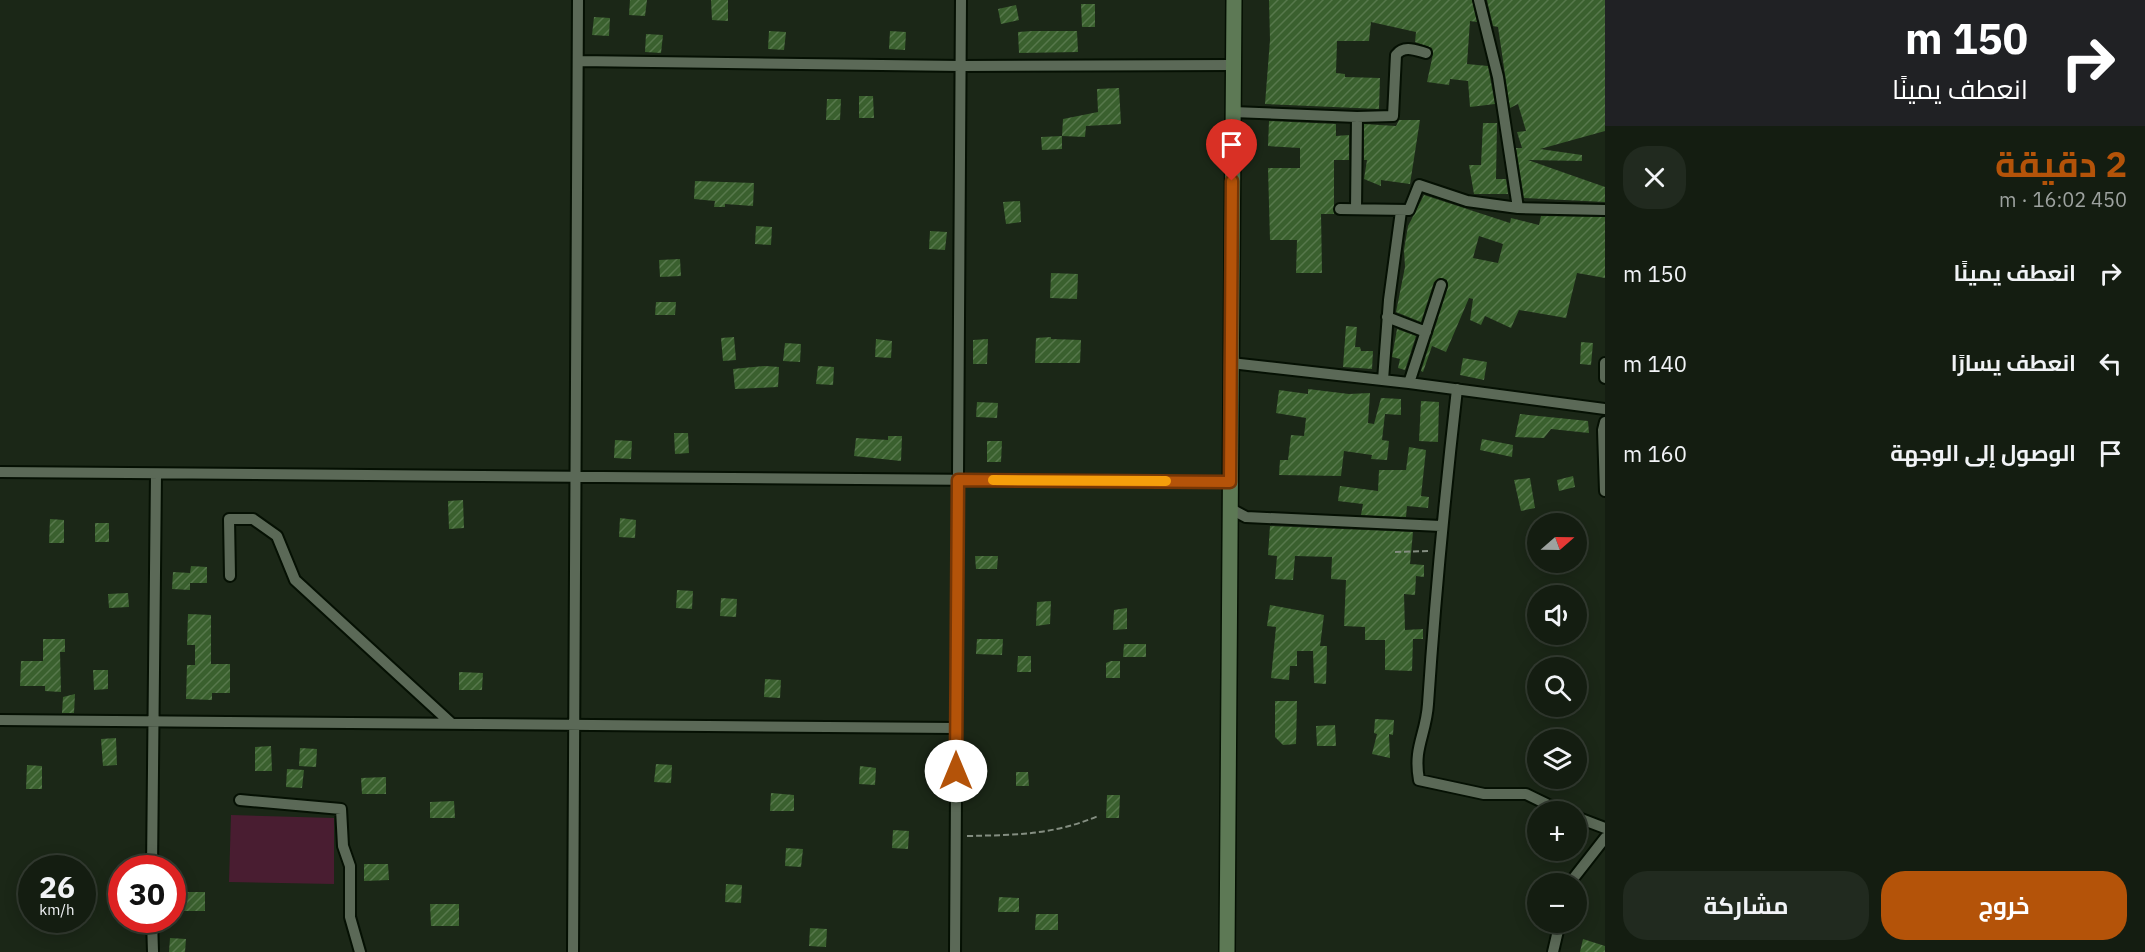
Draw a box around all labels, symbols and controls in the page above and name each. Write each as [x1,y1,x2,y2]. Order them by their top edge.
text: 150 m [1905,11,2028,66]
icon: right [2049,24,2127,102]
text: انعطف يمينًا [1892,71,2028,106]
pin [1206,119,1257,181]
icon: arrive [1215,128,1248,161]
text: 2 دقيقة [1995,140,2127,187]
button: close [1623,146,1686,209]
text: 450 m · 16:02 [1999,186,2127,213]
icon: right [2094,257,2127,290]
text: انعطف يمينًا [1954,258,2076,287]
text: 150 m [1623,259,1687,288]
icon: left [2094,347,2127,380]
text: انعطف يسارًا [1951,348,2076,377]
text: 140 m [1623,349,1687,378]
icon: arrive [2094,437,2127,470]
text: الوصول إلى الوجهة [1890,438,2076,467]
text: 160 m [1623,439,1687,468]
north arrow [1527,513,1587,573]
map controls [1527,513,1587,933]
button: sound [1527,585,1587,645]
button: search [1527,657,1587,717]
button: layers [1527,729,1587,789]
position arrow [924,739,988,803]
button: + [1527,801,1587,861]
speed limit sign: 30 [108,855,186,933]
text: 26 [39,867,75,906]
button: مشاركة [1623,871,1869,940]
button: خروج [1881,871,2127,940]
button: − [1527,873,1587,933]
text: km/h [39,900,75,919]

